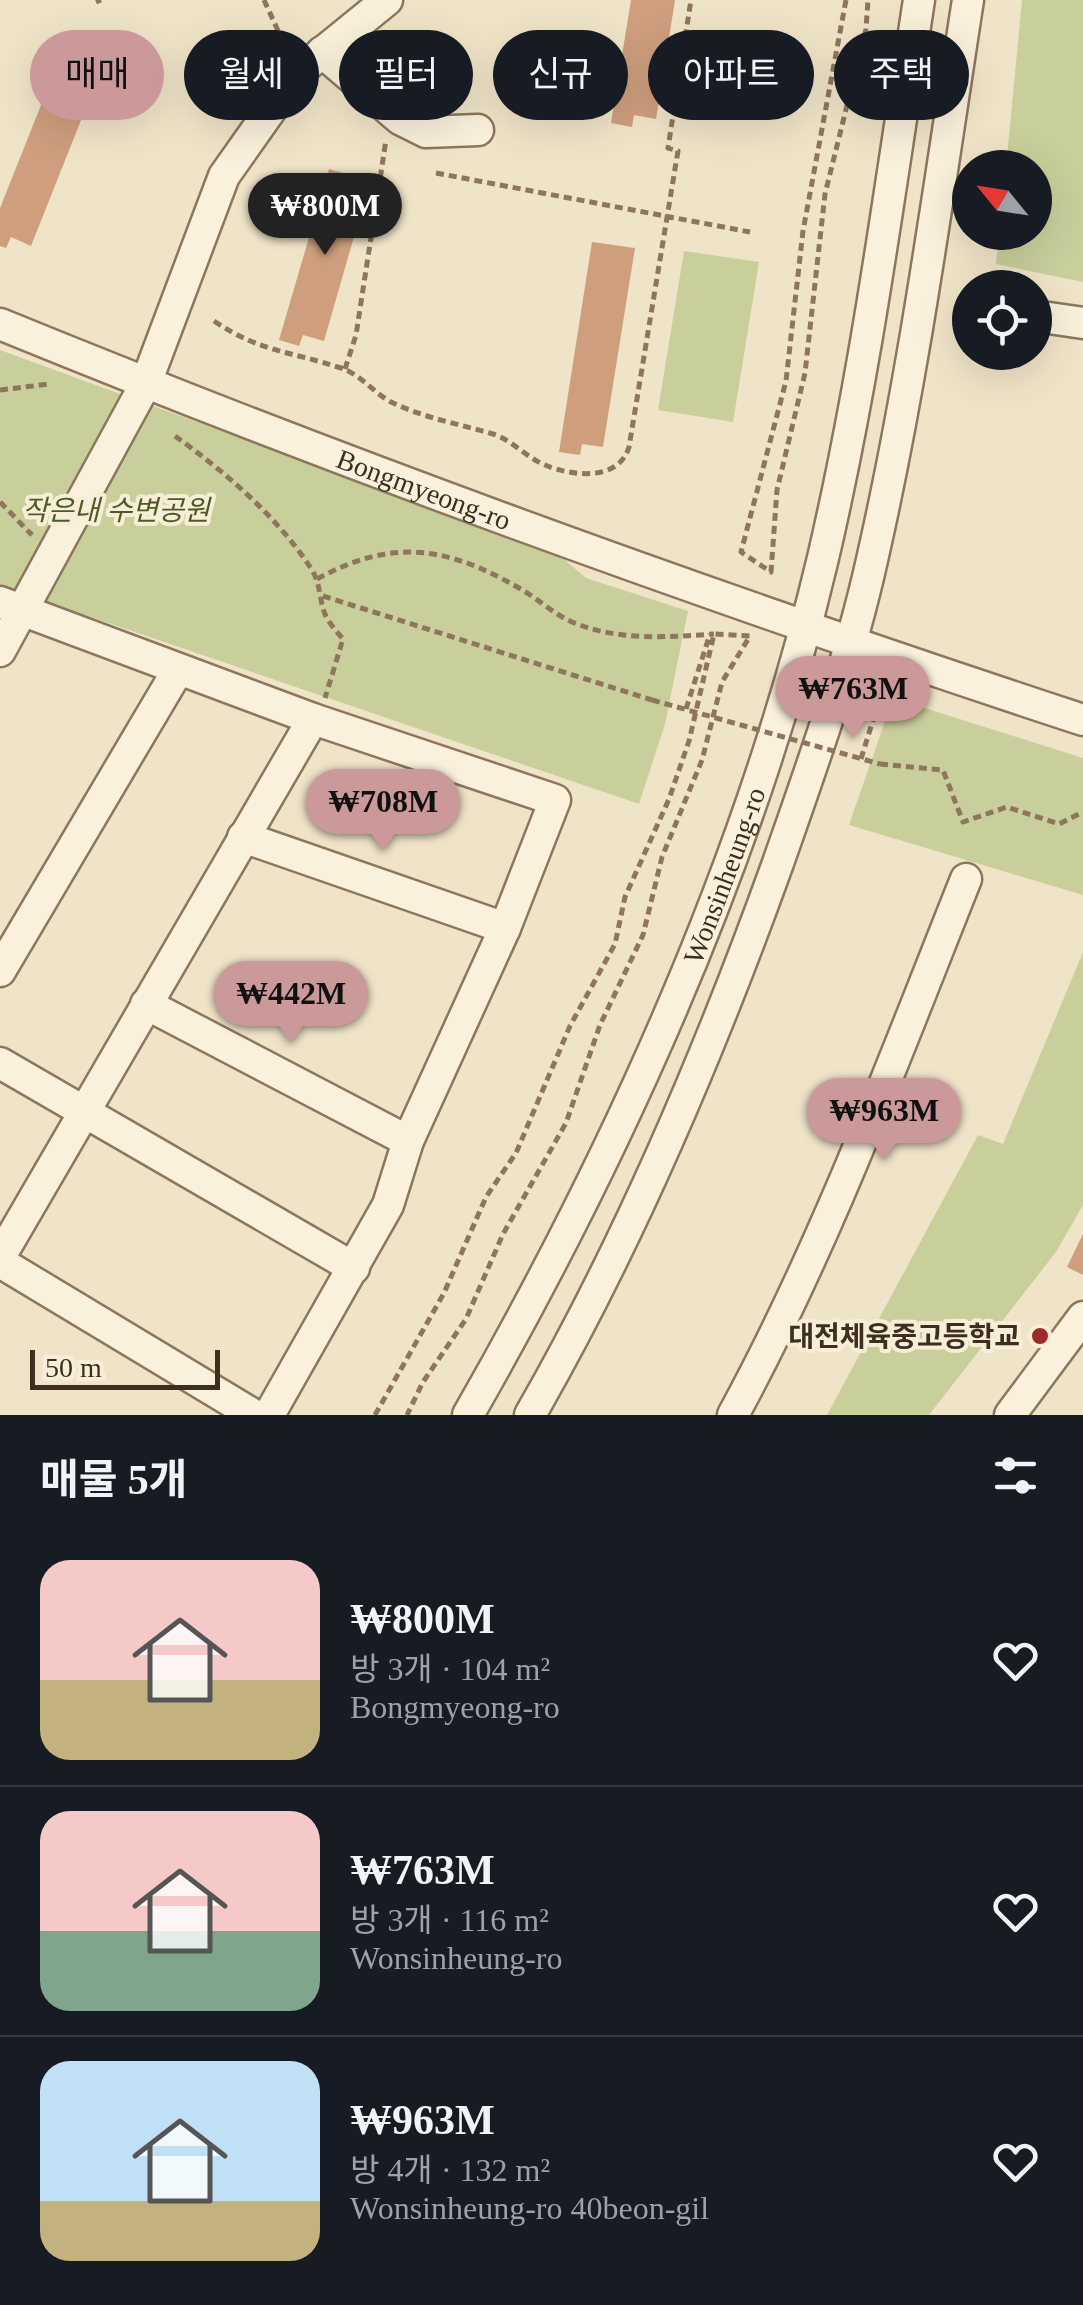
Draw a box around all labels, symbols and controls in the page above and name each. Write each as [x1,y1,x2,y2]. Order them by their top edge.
chip: 매매 [30,30,164,120]
chip: 월세 [184,30,319,120]
chip: 필터 [339,30,473,120]
chip: 신규 [493,30,628,120]
chip: 아파트 [648,30,814,120]
chip: 주택 [834,30,969,120]
north arrow [952,150,1052,250]
map controls [952,150,1052,370]
pin: ₩800M [255,173,395,258]
text: ₩800M [270,187,380,223]
button: locate [952,270,1052,370]
street label: Bongmyeong-ro [332,443,515,536]
park label: 작은내 수변공원 [22,495,212,526]
pin: ₩763M [783,656,923,741]
text: ₩763M [798,670,908,706]
pin: ₩708M [313,769,453,854]
text: ₩708M [328,783,438,819]
street label: Wonsinheung-ro [677,783,772,968]
pin: ₩442M [221,961,361,1046]
text: ₩442M [236,975,346,1011]
pin: ₩963M [814,1078,954,1163]
text: ₩963M [829,1092,939,1128]
place label: 대전체육중고등학교 [788,1321,1020,1352]
marker: 대전체육중고등학교 [1029,1325,1051,1347]
scale bar [30,1345,220,1390]
text: 50 m [45,1352,102,1383]
icon: filters [988,1448,1043,1503]
text: 매물 5개 [40,1457,187,1503]
text: ₩800M [350,1596,495,1642]
icon: home [120,1600,240,1720]
icon: heart [988,1633,1043,1688]
text: 방 3개 · 104 m² [350,1651,550,1687]
text: Bongmyeong-ro [350,1689,560,1725]
text: ₩763M [350,1847,495,1893]
icon: home [120,1851,240,1971]
icon: heart [988,1884,1043,1939]
text: 방 3개 · 116 m² [350,1902,549,1938]
text: Wonsinheung-ro [350,1940,563,1976]
text: ₩963M [350,2097,495,2143]
icon: home [120,2101,240,2221]
icon: heart [988,2134,1043,2189]
text: 방 4개 · 132 m² [350,2152,550,2188]
text: Wonsinheung-ro 40beon-gil [350,2190,709,2226]

